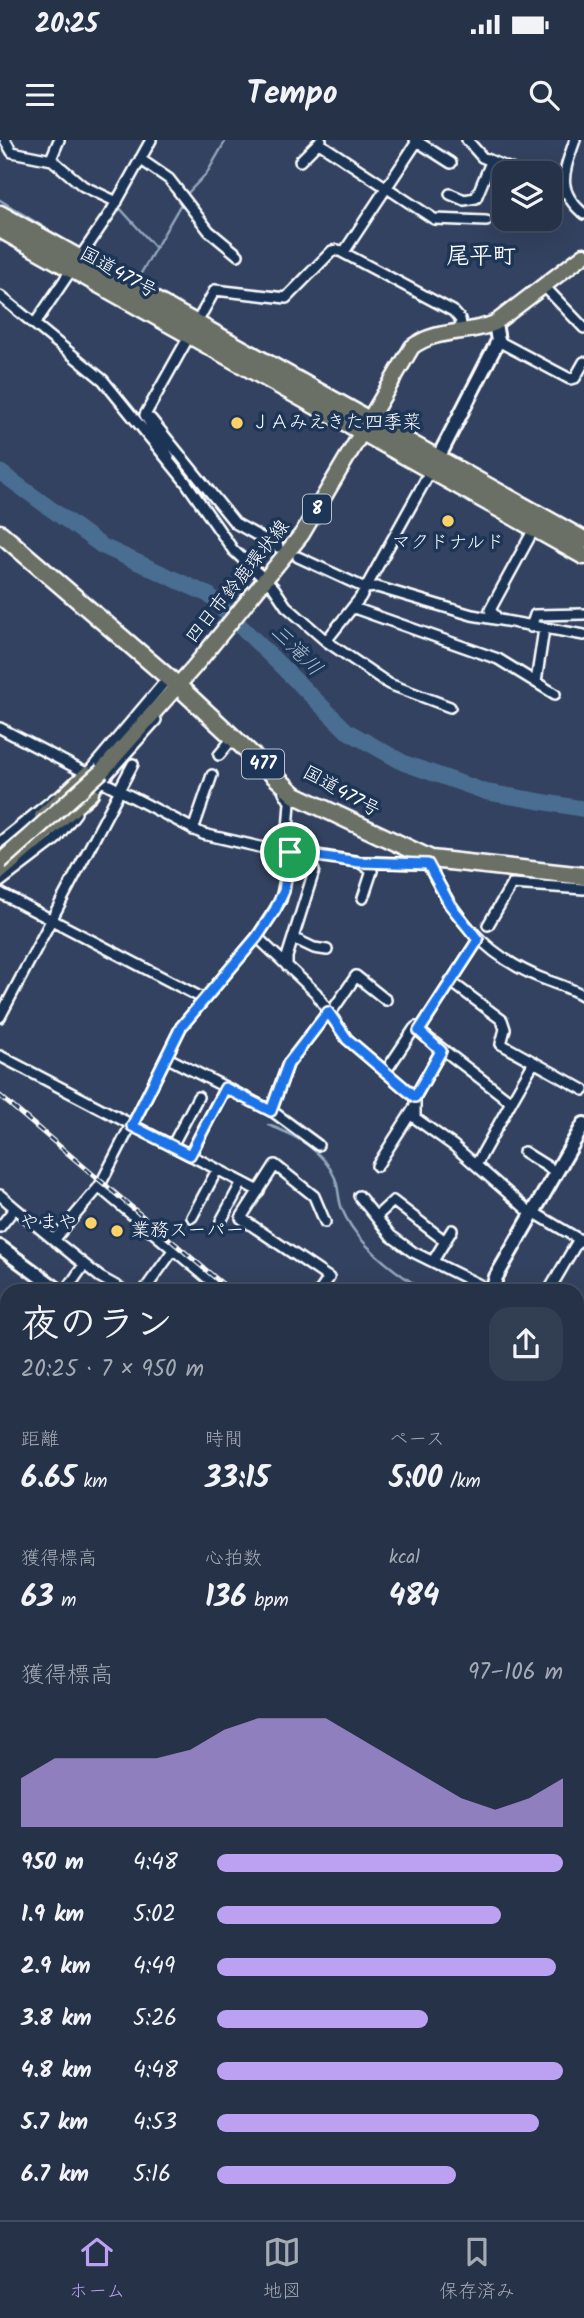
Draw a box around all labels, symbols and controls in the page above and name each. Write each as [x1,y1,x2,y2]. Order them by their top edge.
text: 20:25 [35,4,98,46]
text: Tempo [246,69,338,120]
icon: menu [21,76,59,114]
icon: search [525,76,563,114]
map controls [492,161,562,231]
button: layers [492,161,562,231]
street label: 国道477号 [74,239,162,307]
district label: 尾平町 [447,239,516,275]
place label: ＪＡみえきた四季菜 [251,408,421,438]
marker: ＪＡみえきた四季菜 [229,415,245,431]
road number: 8 [303,494,331,524]
street label: 四日市鈴鹿環状線 [179,513,297,651]
marker: マクドナルド [440,513,456,529]
place label: マクドナルド [392,528,504,558]
water label: 三滝川 [262,617,330,685]
road number: 477 [242,750,284,778]
street label: 国道477号 [297,758,385,826]
pin [260,822,320,882]
icon: arrive [271,833,309,871]
place label: やまや [20,1208,77,1238]
marker: やまや [83,1215,99,1231]
place label: 業務スーパー [131,1216,244,1246]
marker: 業務スーパー [109,1223,125,1239]
text: 夜のラン [21,1296,173,1356]
button: share [489,1307,563,1381]
text: 20:25 · 7 × 950 m [21,1352,204,1388]
text: 距離 [21,1425,59,1455]
text: 時間 [205,1425,243,1455]
text: ペース [389,1425,445,1455]
text: 6.65 [21,1455,76,1503]
text: 33:15 [205,1455,269,1503]
text: 5:00 [389,1455,442,1503]
text: km [76,1467,107,1497]
text: /km [442,1467,481,1497]
text: kcal [389,1543,420,1573]
text: 獲得標高 [21,1544,97,1574]
text: 心拍数 [205,1544,262,1574]
text: 484 [389,1573,439,1621]
text: 63 [21,1574,54,1622]
text: 136 [205,1574,247,1622]
text: m [54,1586,76,1616]
text: bpm [247,1586,289,1616]
text: 97–106 m [468,1655,563,1691]
text: 獲得標高 [21,1658,113,1694]
text: 950 m [21,1845,84,1881]
text: 4:48 [133,1845,178,1881]
text: 1.9 km [21,1897,84,1933]
text: 5:02 [133,1897,176,1933]
text: 2.9 km [21,1949,91,1985]
text: 4:49 [133,1949,175,1985]
text: 3.8 km [21,2001,92,2037]
text: 5:26 [133,2001,177,2037]
text: 4.8 km [21,2053,92,2089]
text: 4:48 [133,2053,178,2089]
text: 5.7 km [21,2105,88,2141]
text: 4:53 [133,2105,177,2141]
text: 6.7 km [21,2157,89,2193]
text: 5:16 [133,2157,171,2193]
tab: ホーム [69,2233,125,2307]
tab: 地図 [263,2233,301,2307]
tab: 保存済み [439,2233,515,2307]

